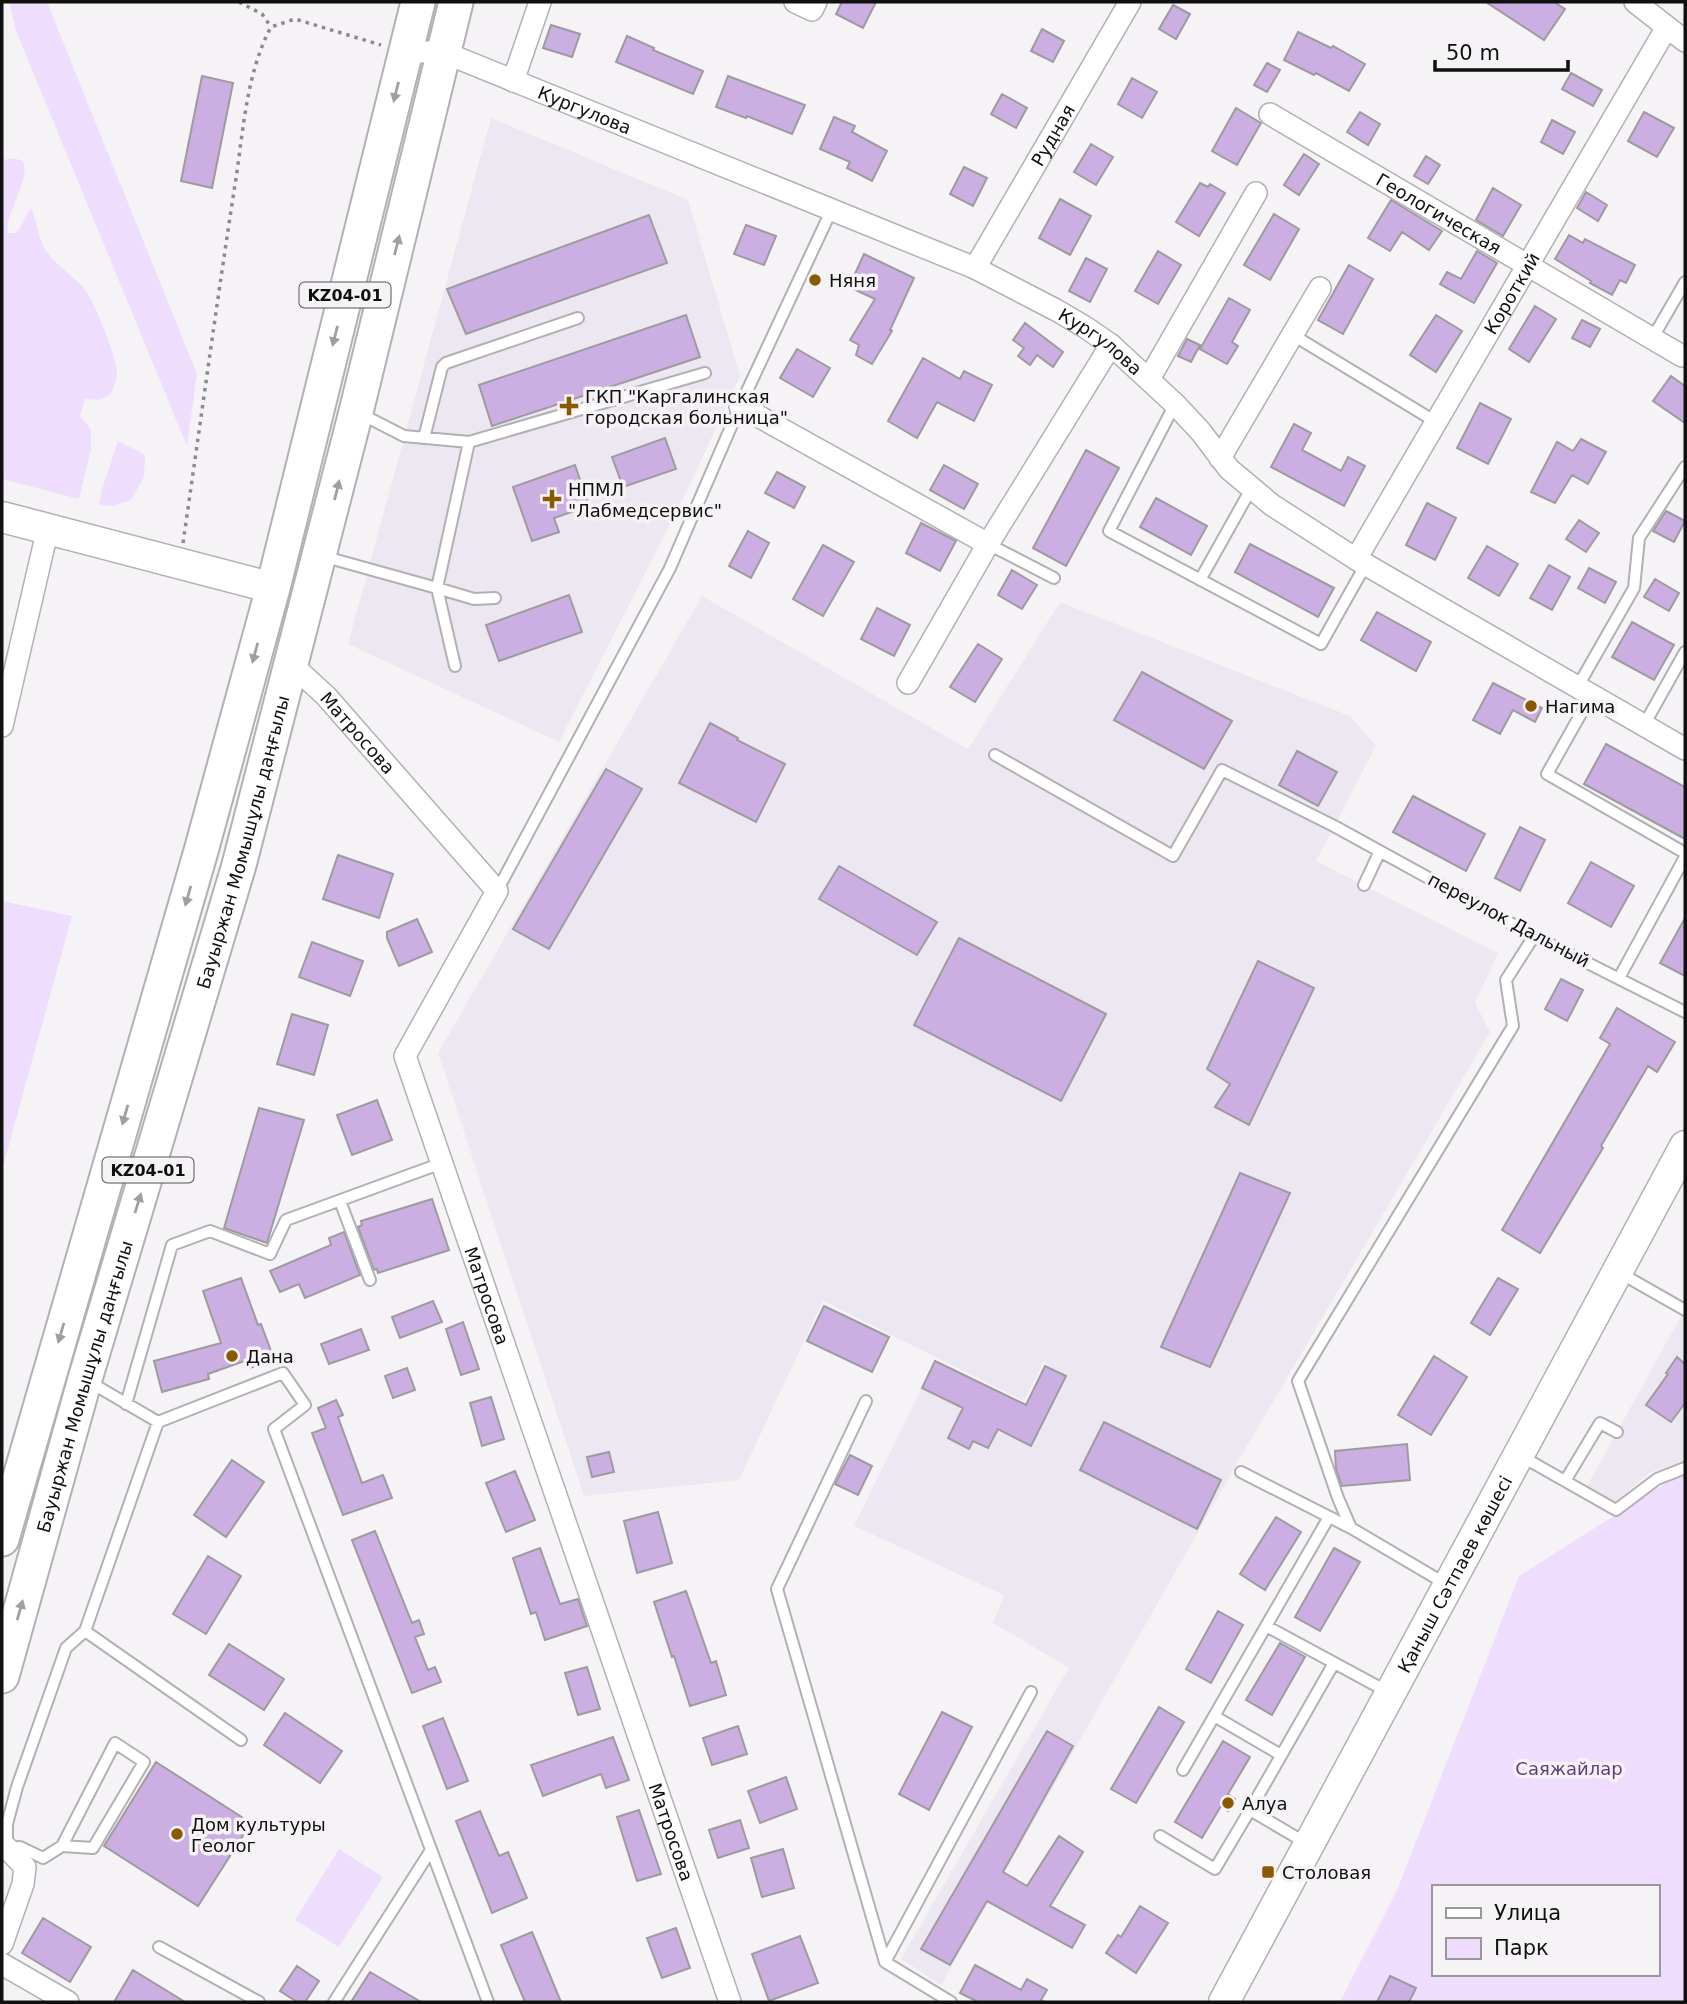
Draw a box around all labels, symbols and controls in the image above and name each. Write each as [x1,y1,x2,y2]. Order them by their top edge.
scale bar [1435,28,1568,72]
text: 50 m [1446,41,1500,65]
one-way arrow [390,81,401,103]
street label: Кургулова [535,81,635,138]
street label: Рудная [1026,100,1079,169]
street label: Геологическая [1373,168,1505,258]
one-way arrow [392,234,403,256]
street label: Короткий [1479,249,1543,338]
place label: Няня [829,270,876,291]
marker: Няня [807,272,823,288]
road number: KZ04-01 [300,282,390,308]
street label: Кургулова [1055,303,1147,379]
one-way arrow [329,326,340,348]
place label: ГКП "Каргалинская городская больница" [585,386,788,428]
marker: ГКП "Каргалинская городская больница" [559,396,579,416]
one-way arrow [332,479,343,501]
place label: НПМЛ "Лабмедсервис" [568,479,722,521]
marker: НПМЛ "Лабмедсервис" [542,489,562,509]
one-way arrow [249,643,260,665]
street label: Матросова [316,687,400,778]
street label: Бауыржан Момышұлы даңғылы [192,693,293,991]
place label: Нагима [1545,696,1615,717]
marker: Нагима [1523,698,1539,714]
street label: переулок Дальный [1425,868,1593,972]
one-way arrow [182,886,193,908]
one-way arrow [119,1105,129,1126]
road number: KZ04-01 [102,1158,194,1182]
one-way arrow [133,1193,143,1214]
street label: Бауыржан Момышұлы даңғылы [32,1238,136,1535]
street label: Матросова [461,1244,514,1347]
one-way arrow [56,1323,66,1344]
place label: Дана [246,1346,294,1367]
marker: Дана [224,1348,240,1364]
street label: Қаныш Сәтпаев көшесі [1393,1472,1516,1676]
one-way arrow [16,1599,26,1620]
park label: Саяжайлар [1515,1758,1623,1779]
street label: Матросова [645,1780,698,1883]
place label: Алуа [1242,1793,1288,1814]
marker: Алуа [1220,1795,1236,1811]
place label: Дом культуры Геолог [191,1814,326,1856]
marker: Дом культуры Геолог [169,1826,185,1842]
place label: Столовая [1282,1862,1371,1883]
marker: Столовая [1260,1864,1276,1880]
legend [1432,1885,1659,1976]
text: Улица [1494,1901,1561,1925]
text: Парк [1494,1936,1549,1960]

